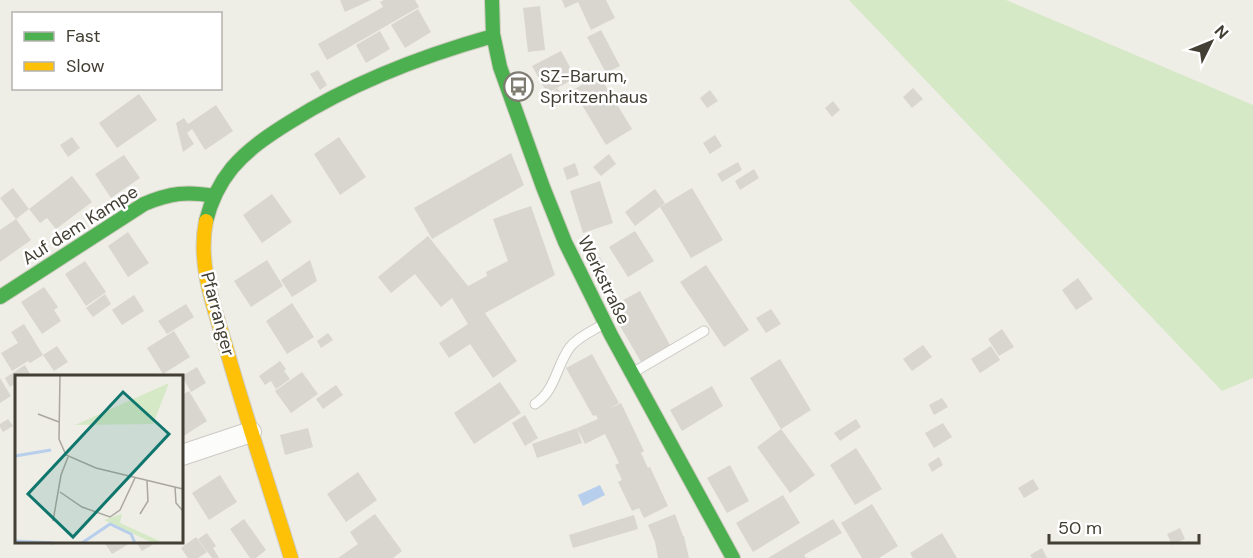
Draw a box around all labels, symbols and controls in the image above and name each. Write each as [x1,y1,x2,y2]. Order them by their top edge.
legend [12,12,222,90]
north arrow [1181,12,1241,72]
text: N [1210,21,1233,44]
text: Fast [66,24,101,48]
text: Slow [66,54,105,78]
place label: SZ-Barum, Spritzenhaus [540,64,648,109]
bus stop icon: SZ-Barum, Spritzenhaus [503,70,535,102]
street label: Auf dem Kampe [17,180,143,270]
street label: Werkstraße [572,232,636,328]
street label: Pfarranger [195,269,241,359]
inset map [15,375,183,543]
scale bar [1049,507,1199,545]
text: 50 m [1058,516,1102,540]

